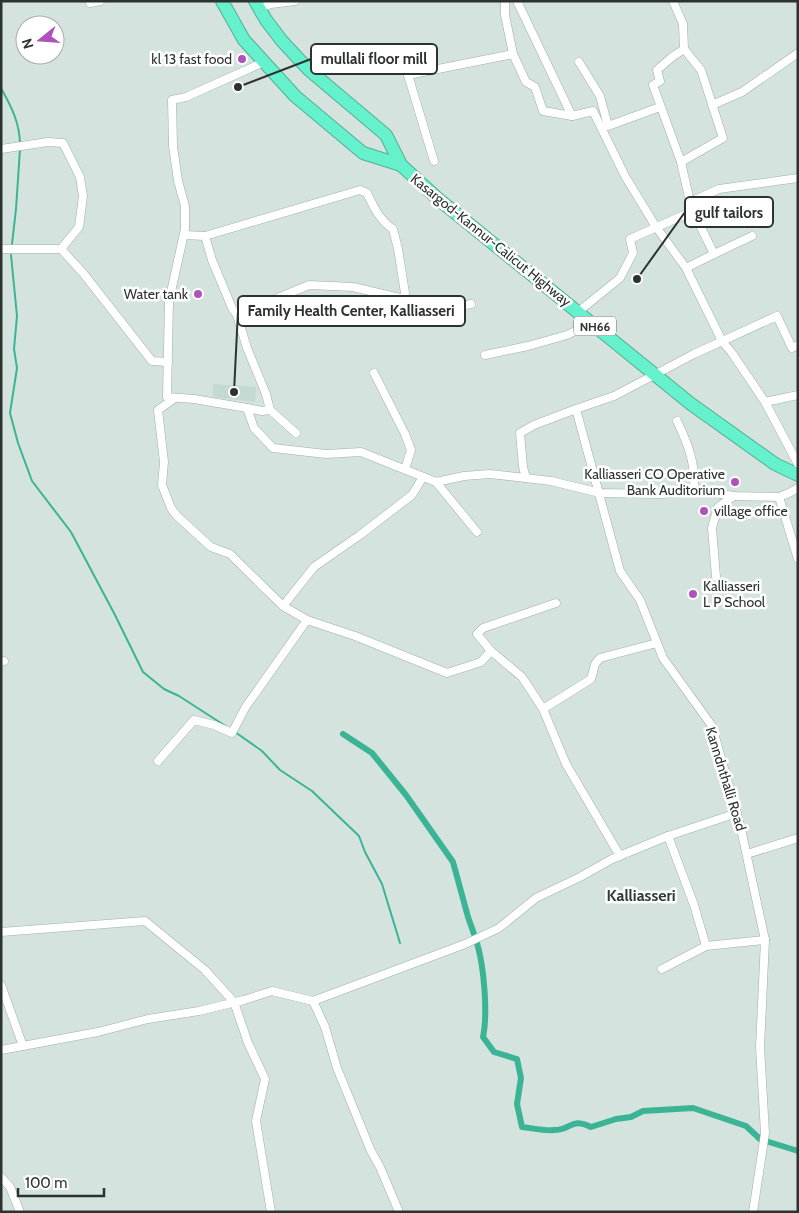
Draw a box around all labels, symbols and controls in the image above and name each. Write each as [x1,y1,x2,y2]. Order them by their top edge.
north arrow [15,15,65,65]
text: N [18,36,38,51]
callout: mullali floor mill [311,44,437,74]
place label: kl 13 fast food [151,50,232,68]
text: mullali floor mill [321,50,427,68]
marker: kl 13 fast food [236,53,248,65]
street label: Kasargod-Kannur-Calicut Highway [407,170,575,310]
callout: gulf tailors [685,197,773,227]
text: gulf tailors [695,204,763,222]
place label: Water tank [124,285,189,303]
marker: Water tank [192,288,204,300]
callout: Family Health Center, Kalliasseri [238,296,465,326]
text: Family Health Center, Kalliasseri [247,302,455,320]
road number: NH66 [574,316,616,336]
place label: Kalliasseri CO Operative Bank Auditorium [584,465,725,499]
marker: Kalliasseri CO Operative Bank Auditorium [729,476,741,488]
place label: village office [714,502,788,520]
marker: village office [698,505,710,517]
place label: Kalliasseri L P School [703,577,766,611]
marker: Kalliasseri L P School [687,588,699,600]
street label: Kanndnthalli Road [702,725,750,833]
district label: Kalliasseri [606,886,676,905]
scale bar [18,1166,104,1198]
text: 100 m [25,1174,67,1192]

